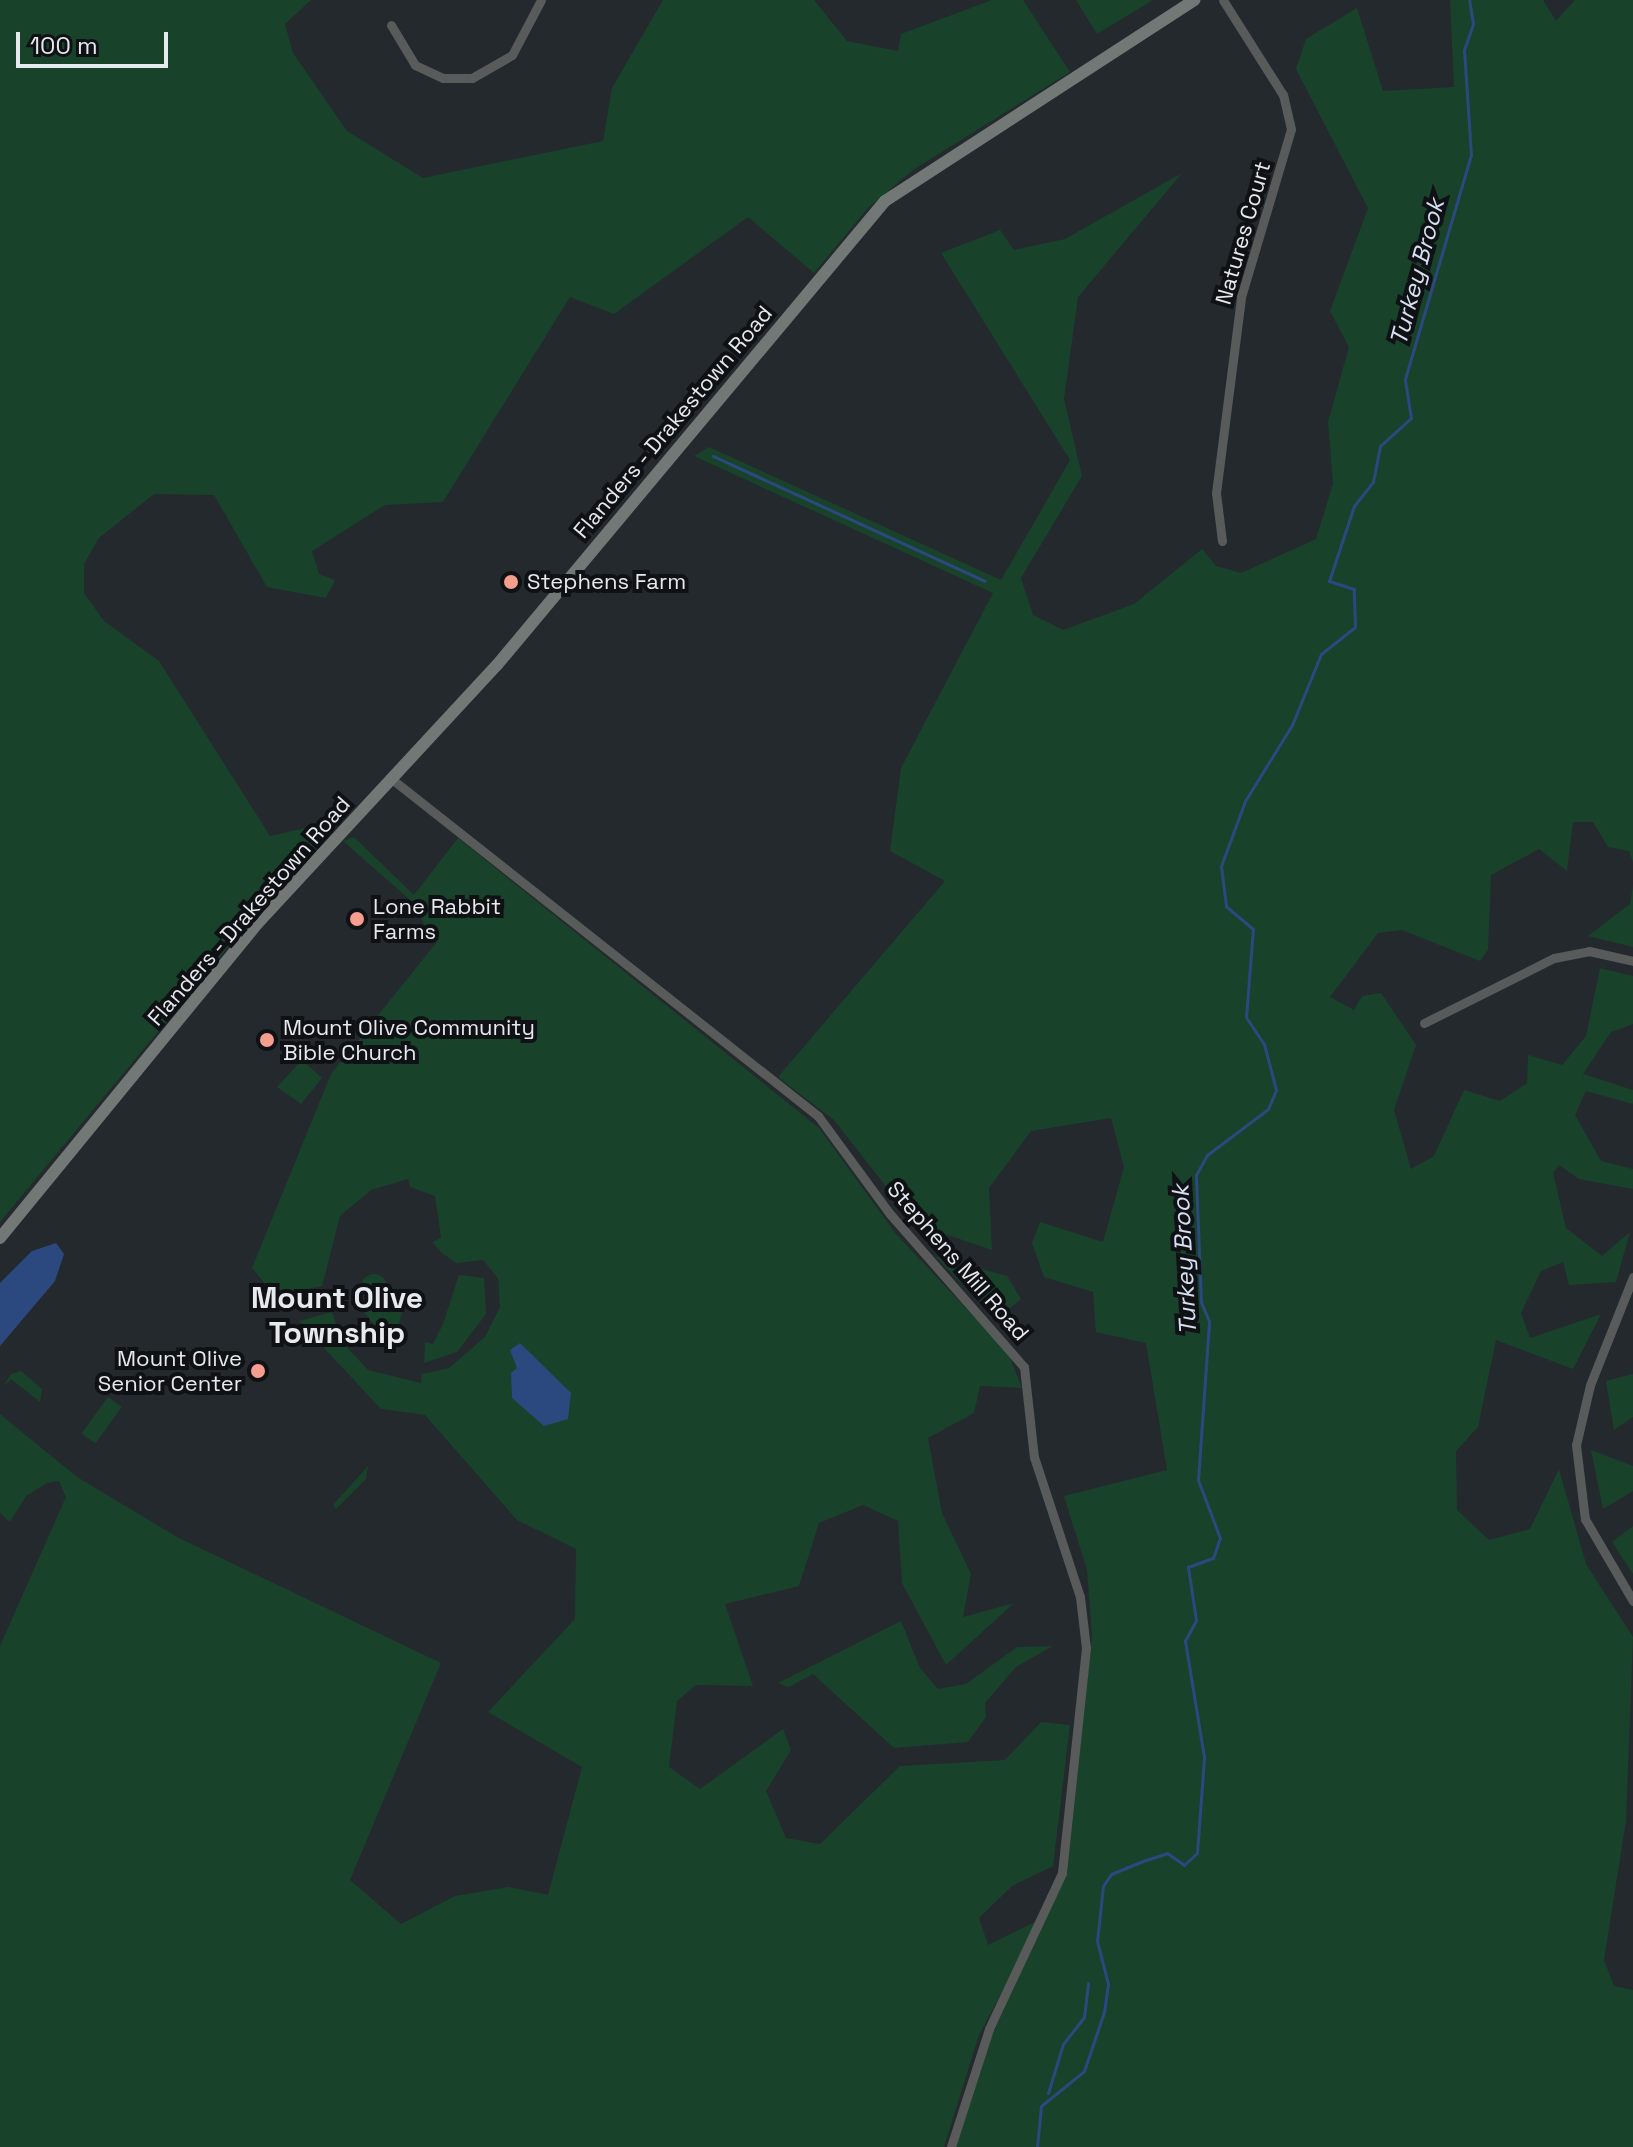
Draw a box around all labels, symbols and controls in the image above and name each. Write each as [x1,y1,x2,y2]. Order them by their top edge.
scale bar [20,16,172,66]
text: 100 m [30,30,98,61]
street label: Natures Court [1210,158,1276,308]
water label: Turkey Brook [1384,196,1450,348]
street label: Flanders - Drakestown Road [568,300,778,544]
place label: Stephens Farm [527,569,686,595]
marker: Stephens Farm [502,573,520,591]
street label: Flanders - Drakestown Road [142,791,356,1031]
place label: Lone Rabbit Farms [373,893,501,944]
marker: Lone Rabbit Farms [348,910,366,928]
place label: Mount Olive Community Bible Church [283,1014,535,1066]
marker: Mount Olive Community Bible Church [258,1031,276,1049]
street label: Stephens Mill Road [882,1176,1034,1346]
water label: Turkey Brook [1166,1184,1202,1336]
district label: Mount Olive Township [251,1280,423,1350]
place label: Mount Olive Senior Center [98,1345,242,1396]
marker: Mount Olive Senior Center [249,1362,267,1380]

